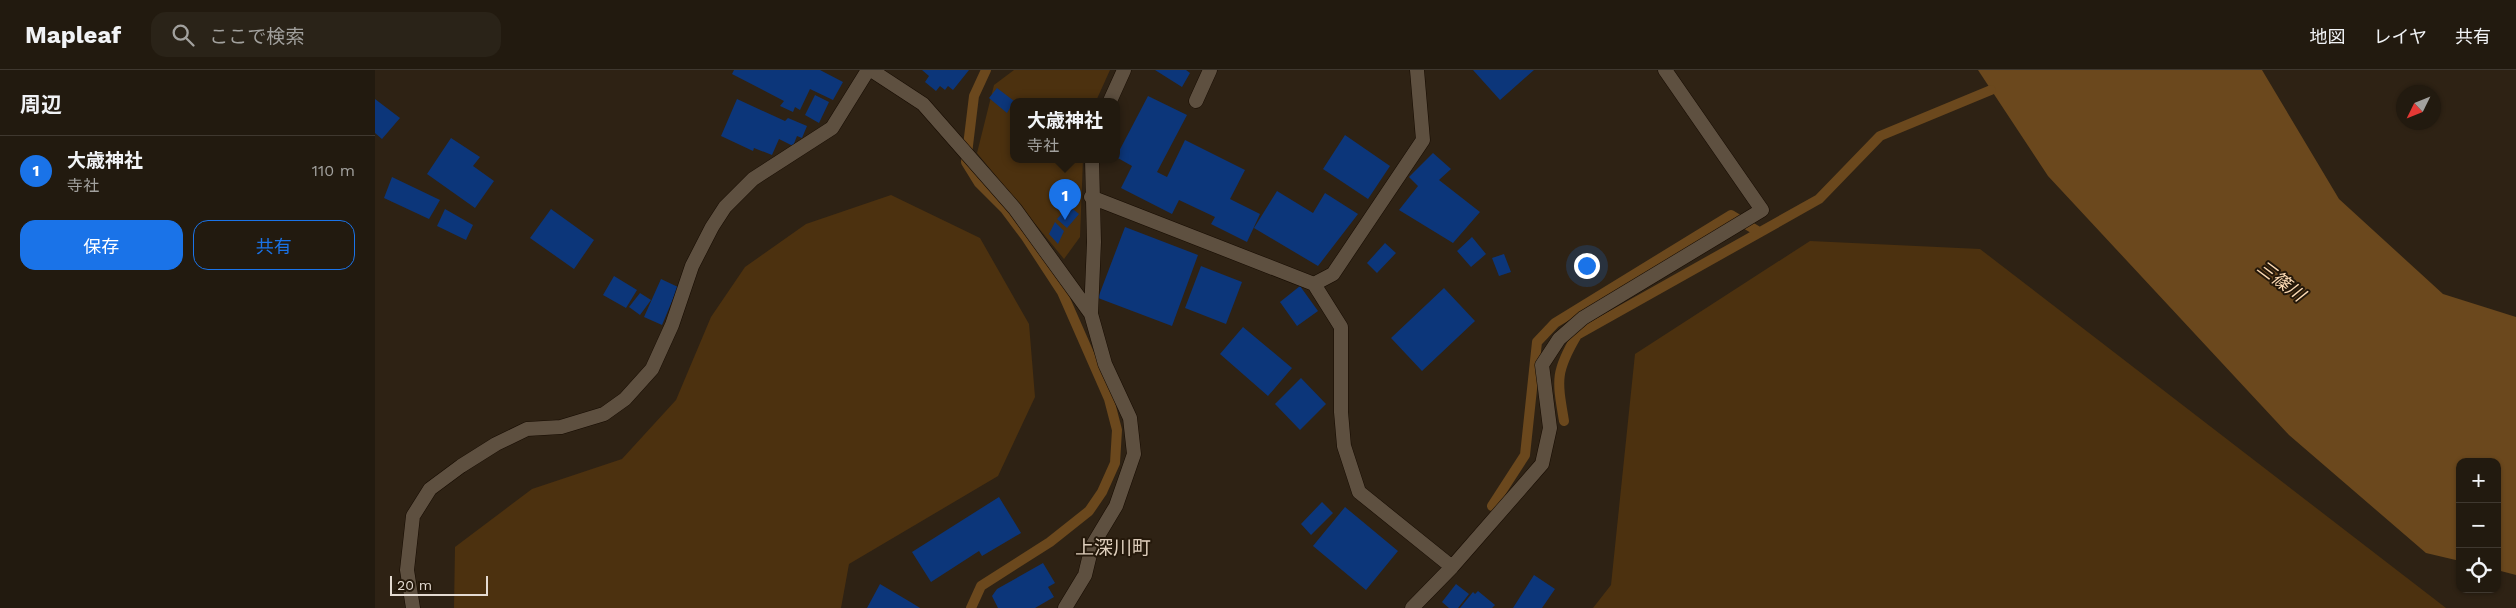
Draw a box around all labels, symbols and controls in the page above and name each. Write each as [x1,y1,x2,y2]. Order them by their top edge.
search box [151,12,501,57]
text: Mapleaf [25,21,121,49]
icon: search [169,21,197,49]
text: ここで検索 [209,25,304,48]
text: 地図 [2310,26,2346,47]
text: レイヤ [2374,26,2427,47]
text: 共有 [2455,26,2491,47]
north arrow [2396,85,2441,130]
text: 周辺 [20,92,62,117]
popup [1010,98,1120,163]
text: 大歳神社 [1027,109,1103,132]
text: 寺社 [1027,136,1059,155]
text: 大歳神社 [67,149,143,172]
text: 1 [33,161,39,180]
text: 110 m [312,161,355,180]
text: 寺社 [67,176,99,195]
pin: 1 [1049,179,1081,220]
button: 保存 [20,220,183,270]
button: 共有 [193,220,355,270]
your location [1574,253,1600,279]
water label: 三篠川 [2253,256,2311,306]
map controls [2456,458,2501,593]
button: + [2456,458,2501,503]
button: − [2456,503,2501,548]
district label: 上深川町 [1075,536,1151,559]
button: locate [2456,548,2501,593]
scale bar [390,573,487,596]
text: 20 m [397,577,432,593]

